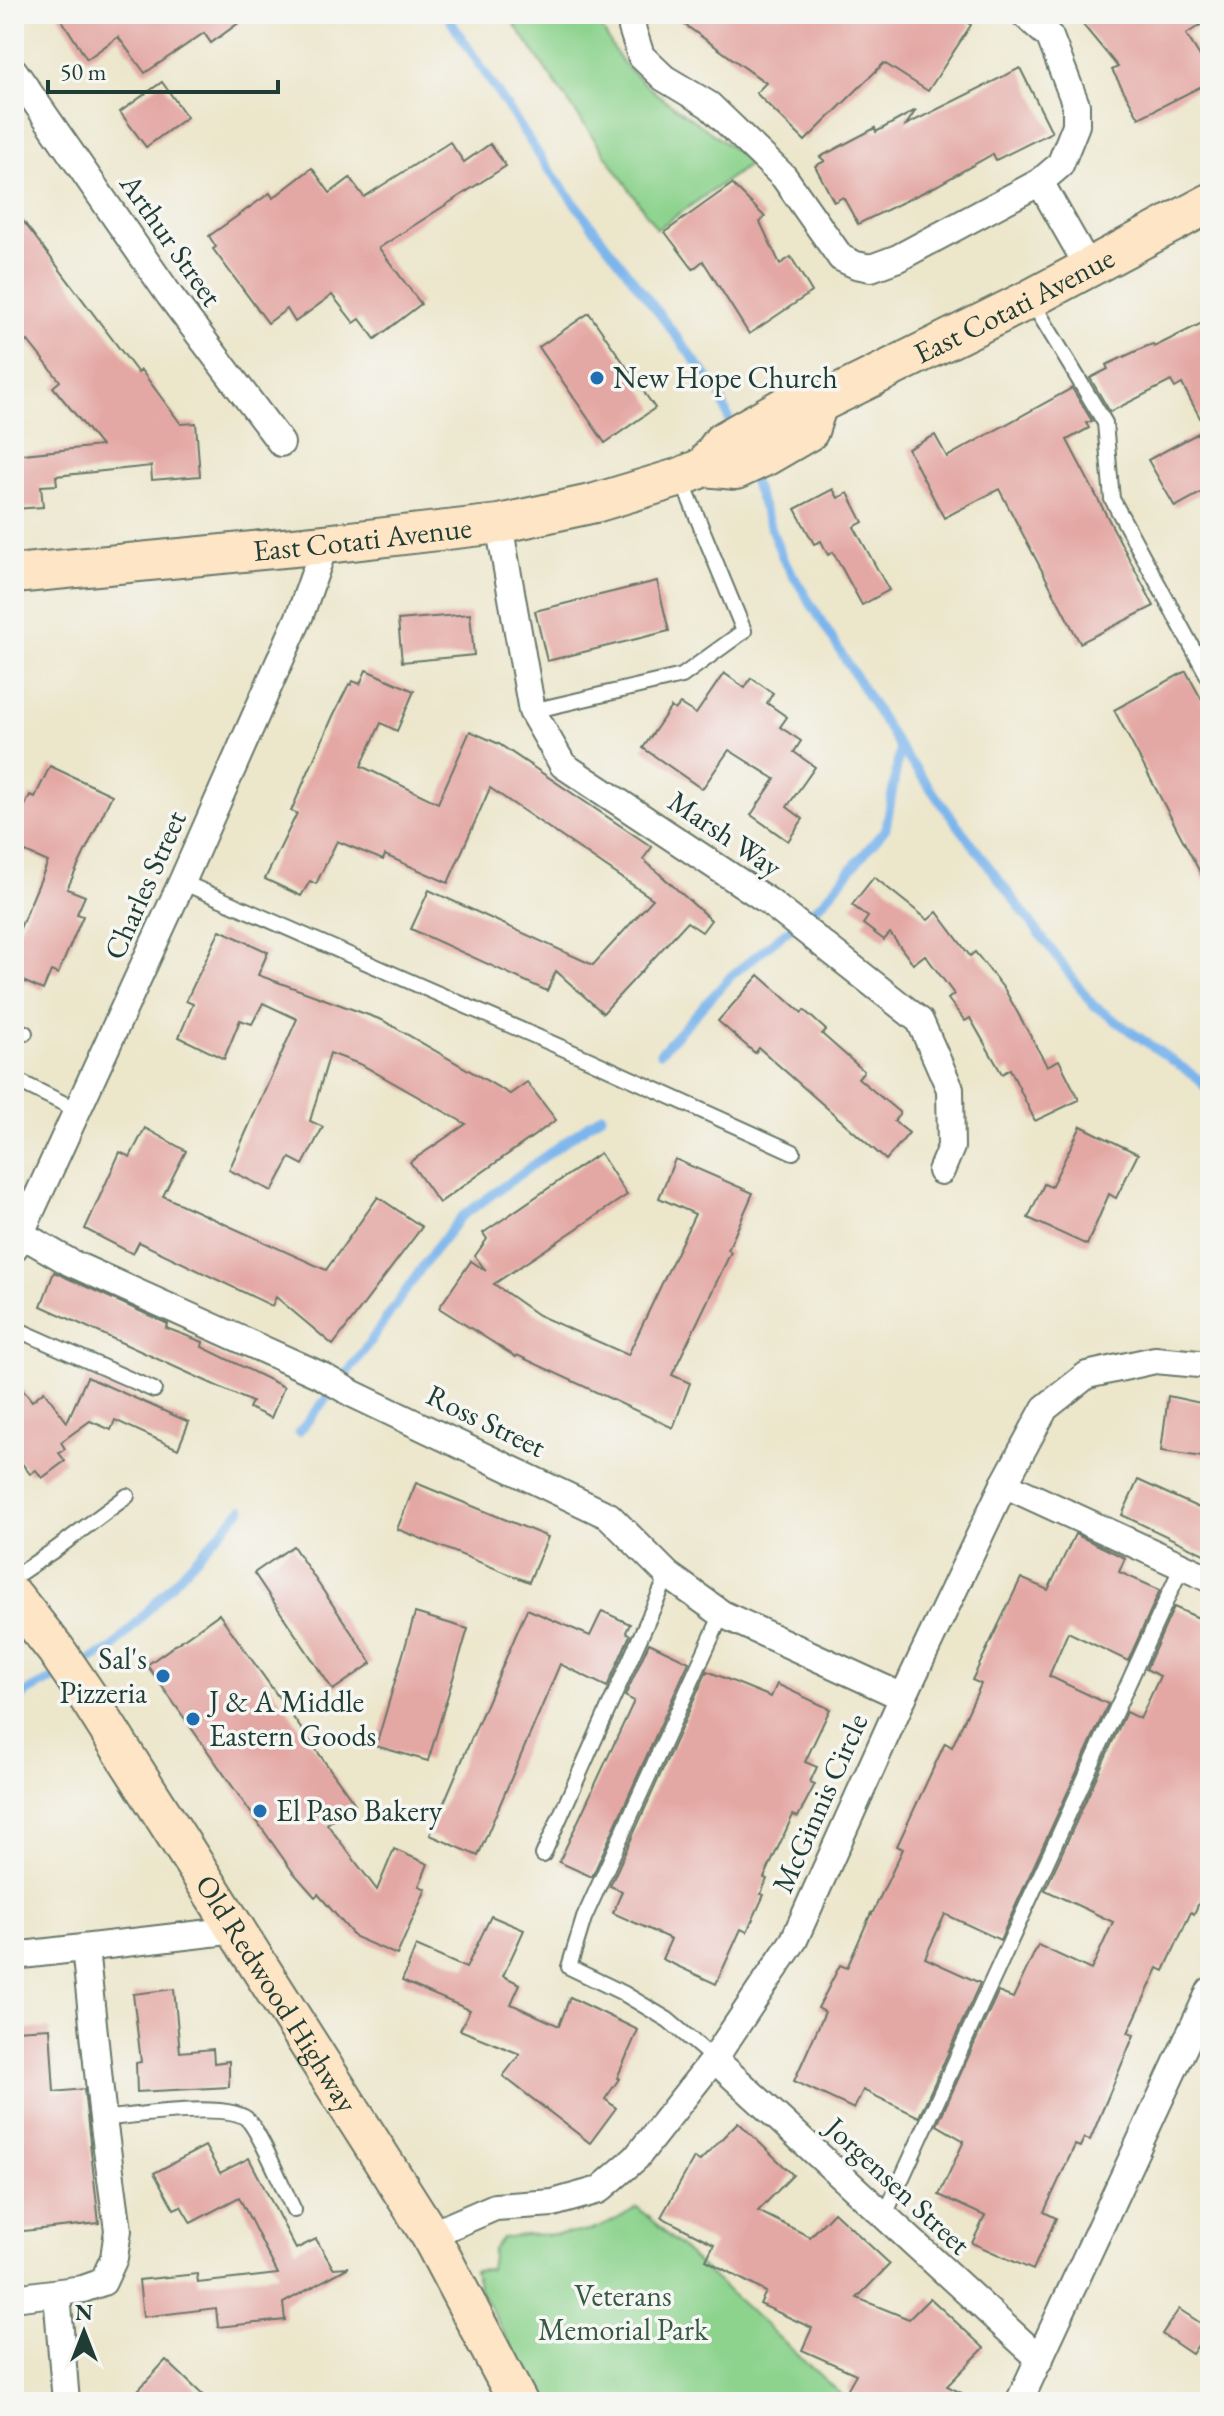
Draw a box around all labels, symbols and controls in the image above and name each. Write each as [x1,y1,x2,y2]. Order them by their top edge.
scale bar [48,44,278,94]
text: 50 m [60,56,107,87]
street label: Arthur Street [111,165,232,314]
street label: East Cotati Avenue [907,238,1121,372]
place label: New Hope Church [613,358,838,397]
marker: New Hope Church [588,369,606,387]
street label: East Cotati Avenue [251,507,474,570]
street label: Marsh Way [661,781,790,886]
street label: Charles Street [94,804,195,965]
street label: Ross Street [420,1375,553,1466]
place label: Sal's Pizzeria [59,1639,147,1712]
marker: Sal's Pizzeria [154,1667,172,1685]
place label: J & A Middle Eastern Goods [206,1682,376,1755]
street label: McGinnis Circle [763,1707,876,1899]
marker: J & A Middle Eastern Goods [184,1710,202,1728]
place label: El Paso Bakery [276,1791,443,1830]
marker: El Paso Bakery [251,1802,269,1820]
street label: Old Redwood Highway [187,1867,367,2120]
street label: Jorgensen Street [815,2106,980,2263]
park label: Veterans Memorial Park [538,2276,709,2349]
north arrow [44,2292,124,2372]
text: N [75,2298,93,2327]

